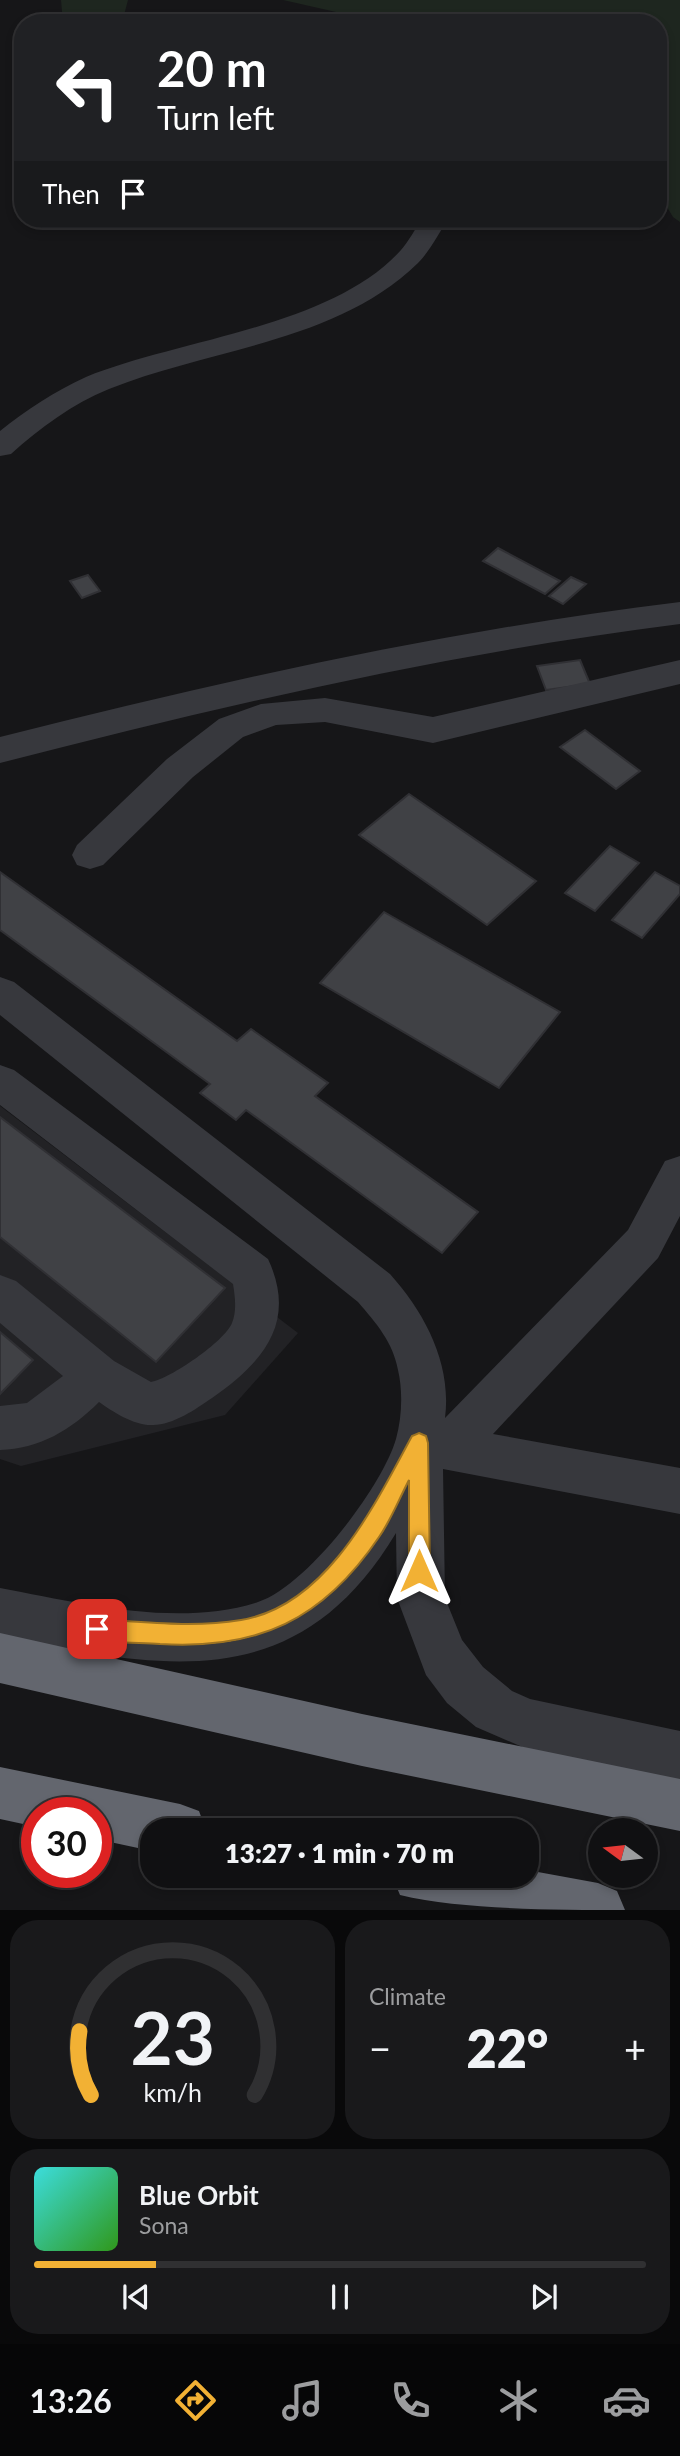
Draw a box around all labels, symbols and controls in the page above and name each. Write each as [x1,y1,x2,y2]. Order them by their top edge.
text: 20 m [157,39,267,97]
icon: left [42,42,133,133]
text: Turn left [157,98,274,137]
icon: arrive [114,175,152,213]
text: Then [42,178,100,210]
position arrow [382,1534,456,1608]
pin [67,1599,127,1659]
icon: arrive [78,1610,116,1648]
speed limit sign: 30 [21,1797,112,1888]
north arrow [588,1818,658,1888]
map controls [588,1818,658,1888]
text: 13:27 · 1 min · 70 m [225,1837,454,1869]
text: Climate [369,1982,446,2010]
text: 23 [130,1994,215,2082]
text: 22° [467,2017,548,2079]
text: − [369,2025,391,2071]
text: + [624,2025,646,2071]
text: km/h [143,2077,202,2107]
text: Blue Orbit [139,2179,259,2211]
text: Sona [139,2211,189,2239]
icon: previous [117,2278,155,2316]
icon: pause [321,2278,359,2316]
icon: next [525,2278,563,2316]
icon: directions [171,2376,220,2425]
icon: music [278,2376,327,2425]
icon: phone [386,2376,435,2425]
icon: climate [494,2376,543,2425]
icon: car [602,2376,651,2425]
text: 13:26 [29,2381,112,2420]

